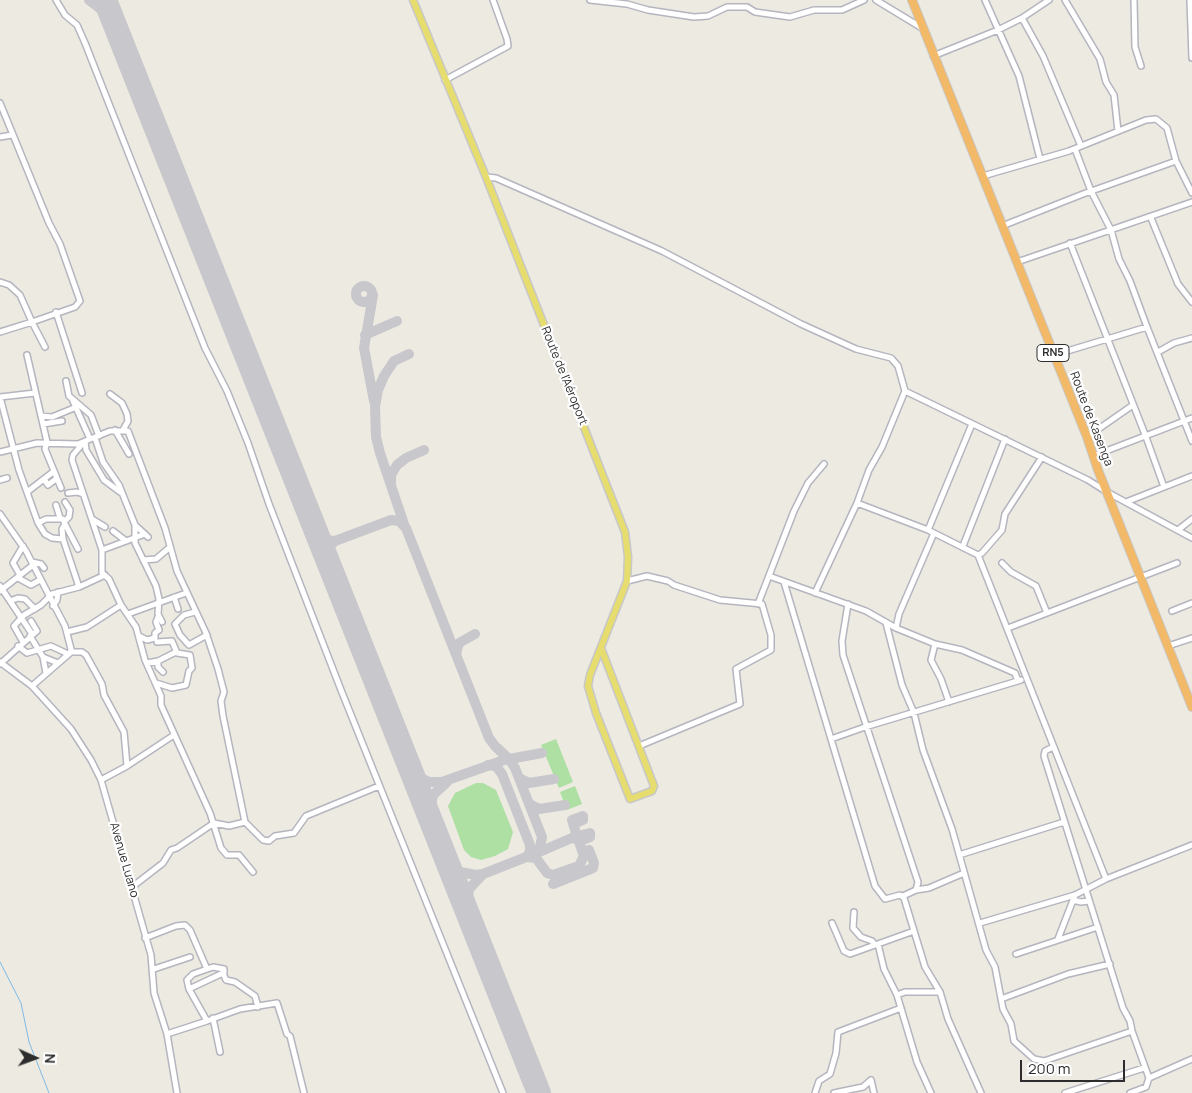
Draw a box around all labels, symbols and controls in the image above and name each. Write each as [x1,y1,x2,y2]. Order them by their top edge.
street label: Route de l'Aéroport [538,325,590,427]
road number: RN5 [1037,344,1069,362]
street label: Route de Kasenga [1066,370,1116,468]
street label: Avenue Luano [106,821,142,899]
north arrow [10,1033,60,1083]
scale bar [1022,1050,1127,1082]
text: N [41,1053,60,1064]
text: 200 m [1028,1058,1071,1079]

